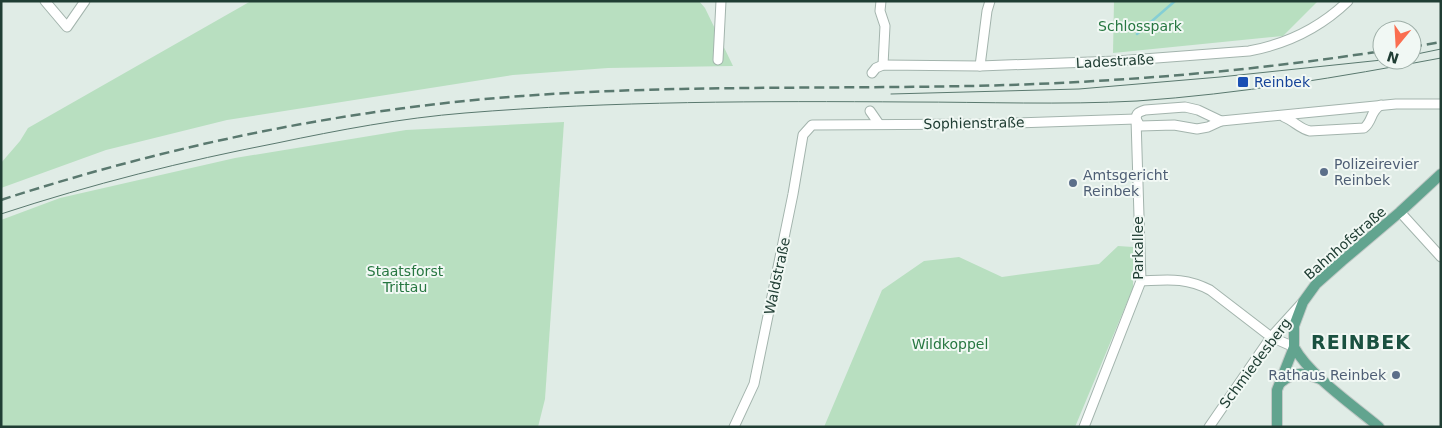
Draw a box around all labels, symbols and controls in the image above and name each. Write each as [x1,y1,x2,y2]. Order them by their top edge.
park label: Schlosspark [1098,18,1183,34]
north arrow [1372,20,1422,70]
text: N [1385,48,1401,67]
street label: Ladestraße [1075,51,1155,71]
place label: Reinbek [1254,74,1311,90]
marker: Reinbek [1236,75,1250,89]
street label: Sophienstraße [923,114,1025,132]
place label: Polizeirevier Reinbek [1334,156,1419,188]
marker: Polizeirevier Reinbek [1318,166,1330,178]
place label: Amtsgericht Reinbek [1083,167,1169,199]
marker: Amtsgericht Reinbek [1067,177,1079,189]
street label: Bahnhofstraße [1301,203,1389,283]
street label: Parkallee [1130,216,1146,280]
street label: Waldstraße [761,236,793,316]
park label: Staatsforst Trittau [367,263,444,295]
street label: Schmiedesberg [1216,315,1294,411]
district label: REINBEK [1311,331,1411,353]
park label: Wildkoppel [912,336,988,352]
place label: Rathaus Reinbek [1268,367,1387,383]
marker: Rathaus Reinbek [1390,369,1402,381]

